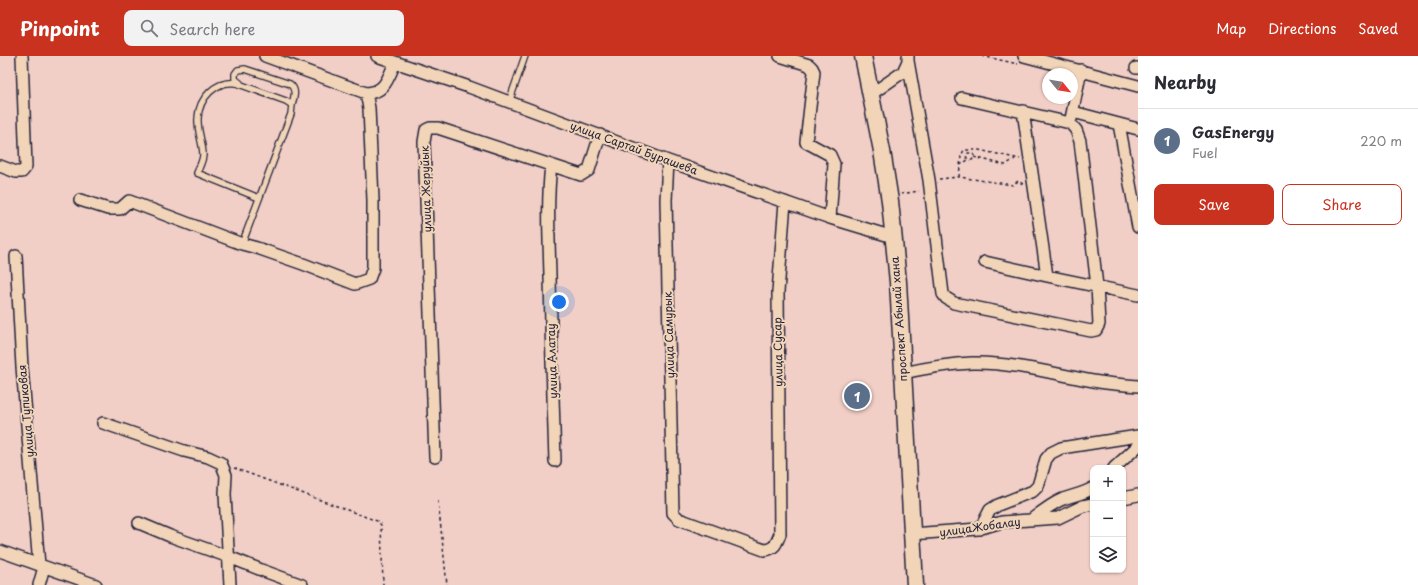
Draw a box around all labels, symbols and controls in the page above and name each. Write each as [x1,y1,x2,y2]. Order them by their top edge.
search box [124,10,404,46]
text: Pinpoint [20,14,100,42]
icon: search [138,17,160,39]
text: Search here [170,17,255,40]
text: Map [1216,18,1246,39]
text: Directions [1268,18,1336,39]
text: Saved [1358,18,1398,39]
north arrow [1042,68,1078,104]
text: Nearby [1154,69,1216,95]
street label: улица Сартай Бурашева [568,117,700,179]
text: GasEnergy [1192,120,1274,143]
text: 1 [1164,131,1170,150]
text: 220 m [1360,131,1402,150]
text: Fuel [1192,143,1218,162]
street label: улица Жеруйык [415,145,436,233]
button: Save [1154,184,1274,225]
button: Share [1282,184,1402,225]
street label: проспект Абылай хана [886,256,911,382]
street label: улица Самурык [658,291,679,379]
your location [549,292,569,312]
street label: улица Сусар [768,317,787,387]
street label: улица Алатау [542,323,561,399]
street label: улица Тупиковая [13,364,38,458]
pin: 1 [844,381,870,411]
map controls [1090,465,1126,573]
button: + [1090,465,1126,501]
button: − [1090,501,1126,537]
street label: улицаЖобалау [938,512,1022,541]
button: layers [1090,537,1126,573]

